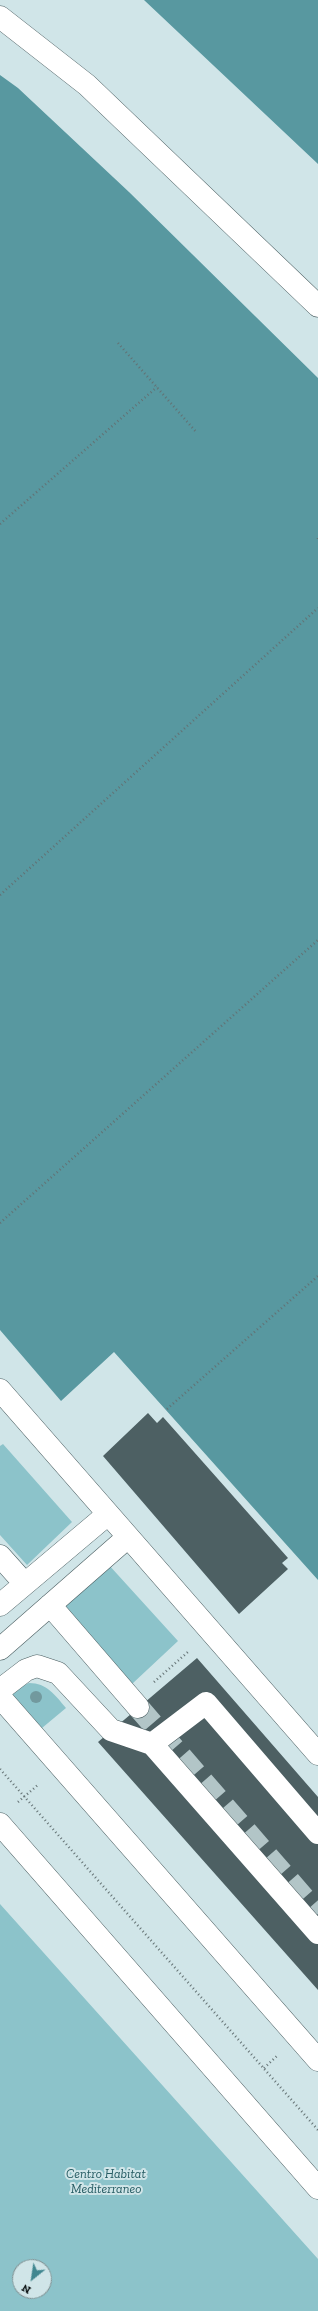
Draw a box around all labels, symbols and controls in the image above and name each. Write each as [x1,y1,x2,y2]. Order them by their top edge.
park label: Centro Habitat Mediterraneo [66,2166,146,2197]
north arrow [12,2259,52,2299]
text: N [19,2281,33,2297]

